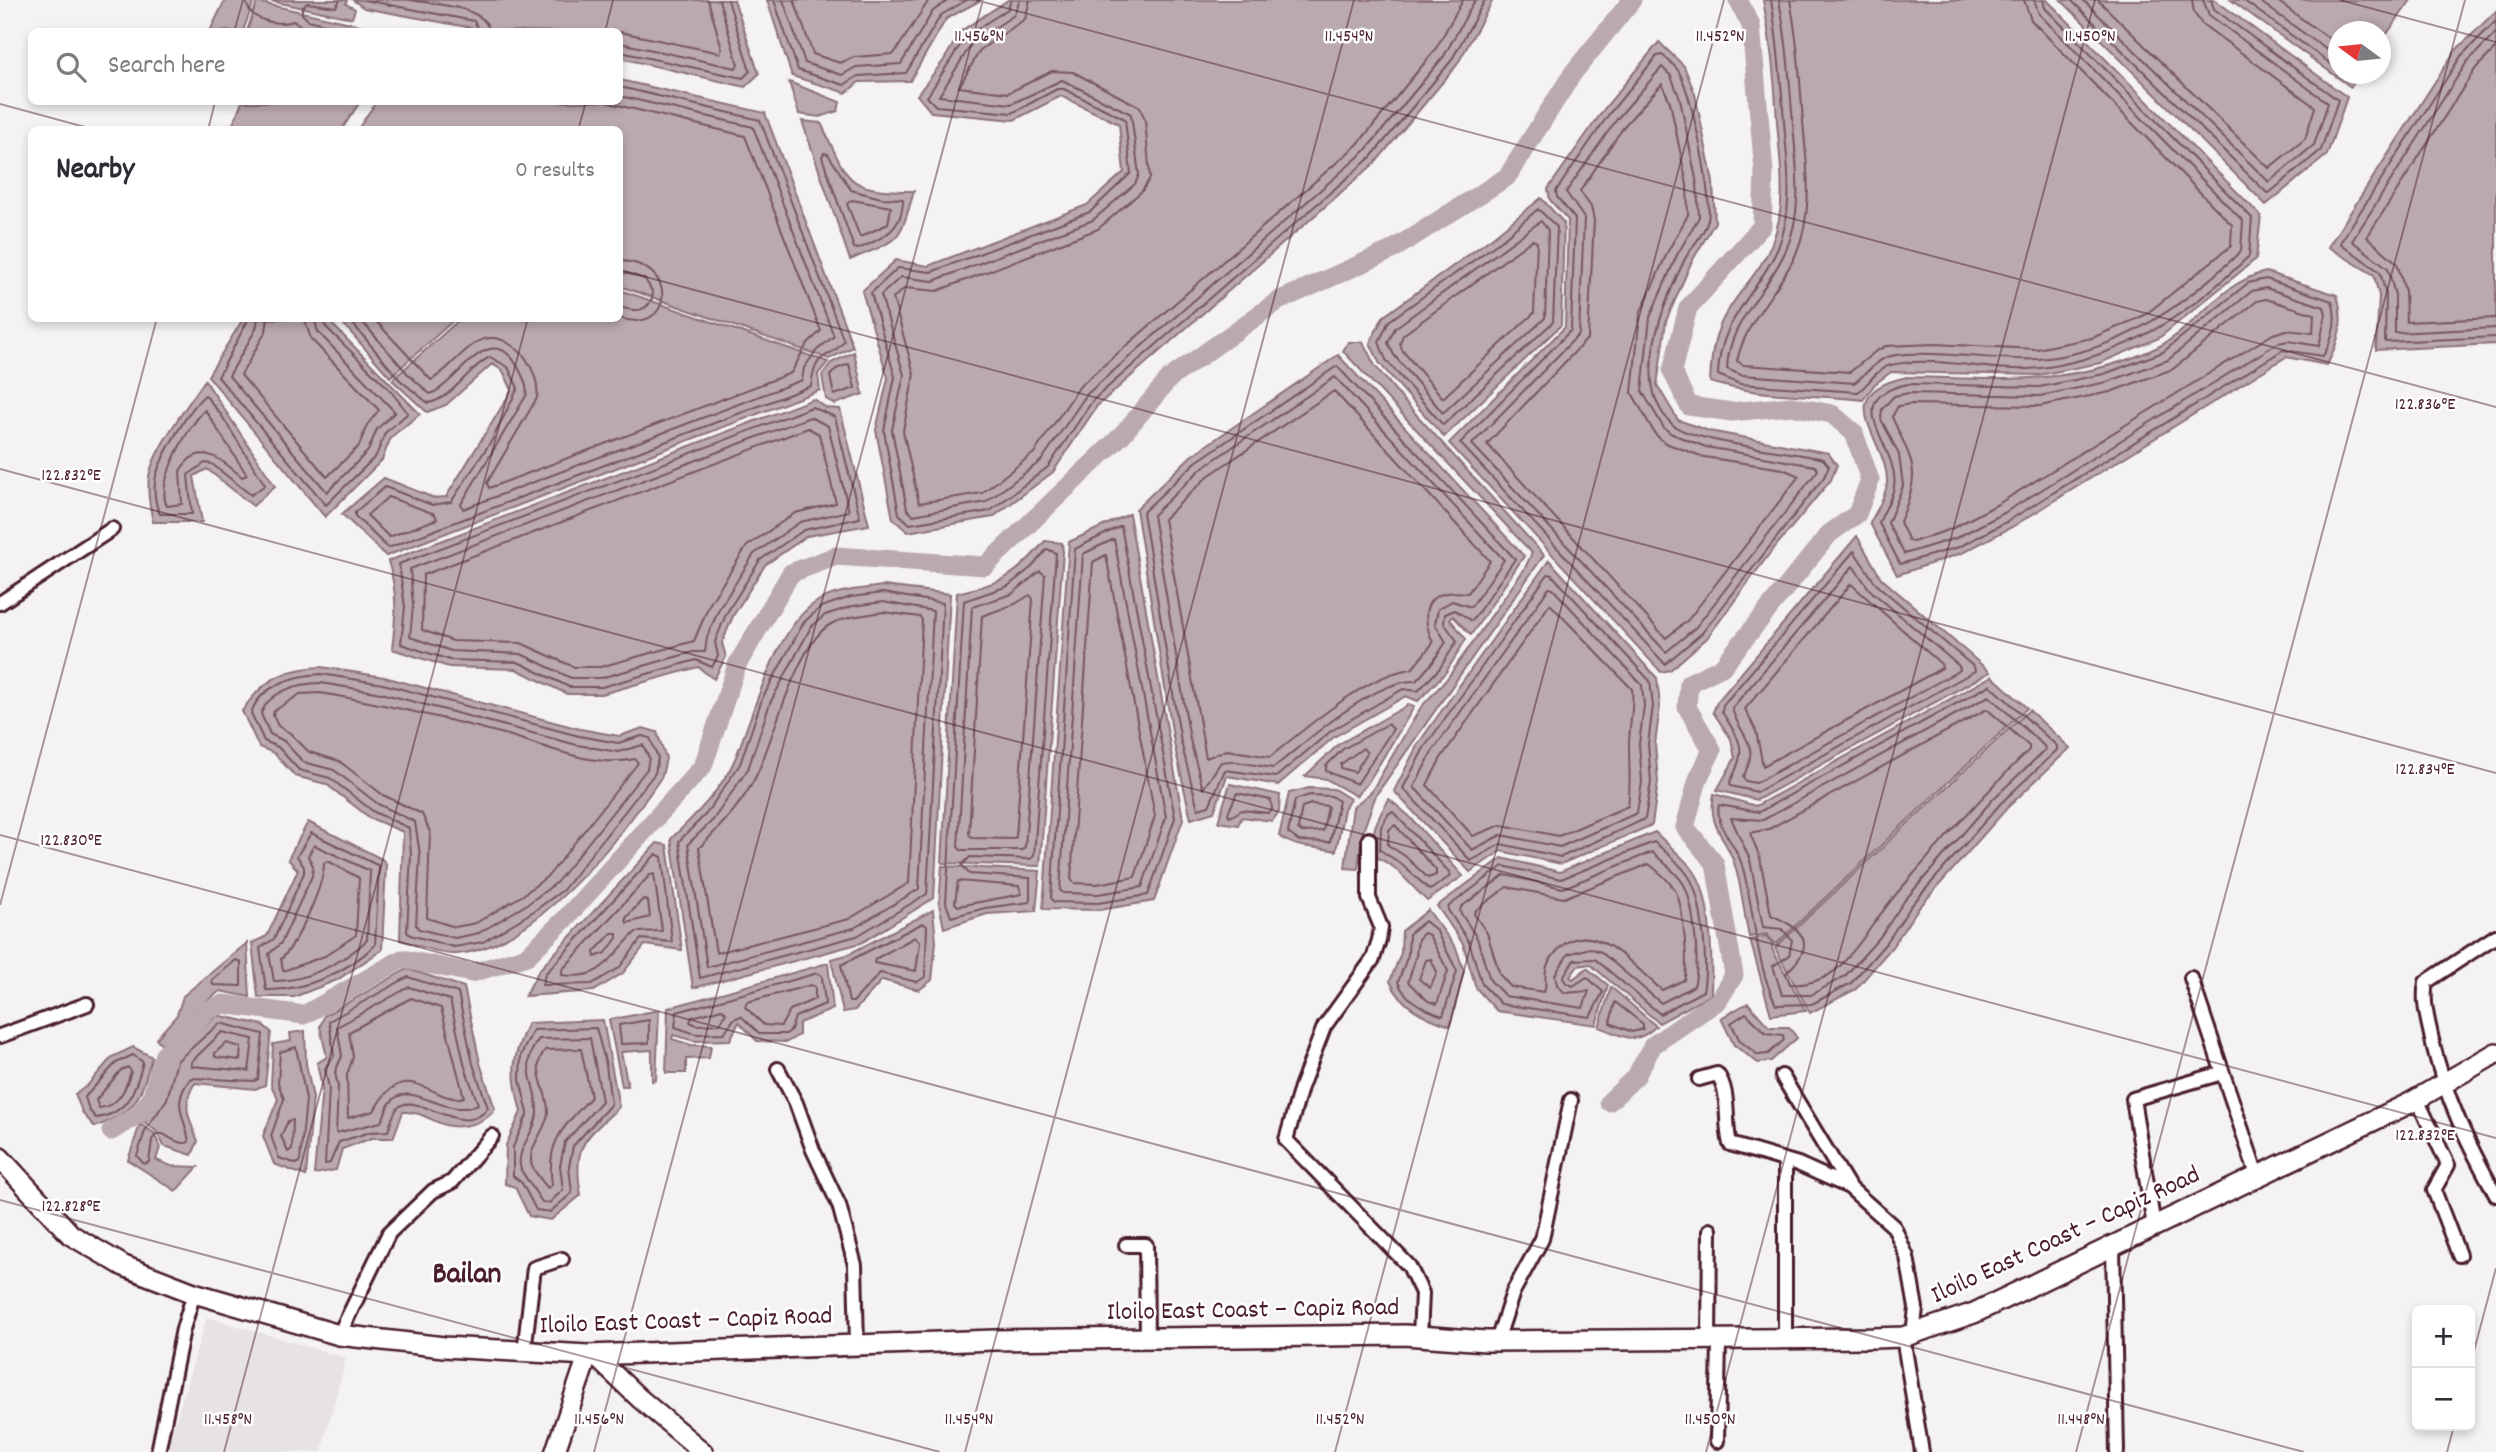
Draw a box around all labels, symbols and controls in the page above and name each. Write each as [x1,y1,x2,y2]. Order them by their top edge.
north arrow [2328,21,2391,84]
text: 11.456°N [954,25,1004,50]
text: 11.454°N [1325,25,1373,50]
text: 11.452°N [1695,25,1745,50]
text: 11.450°N [2064,25,2116,50]
search box [28,28,623,105]
icon: search [52,48,90,86]
text: Search here [108,48,226,85]
text: Nearby [56,150,134,193]
text: 0 results [515,155,595,188]
text: 122.836°E [2395,393,2455,418]
text: 122.832°E [41,464,101,489]
text: 122.834°E [2395,758,2455,783]
text: 122.830°E [40,829,102,854]
text: 122.832°E [2395,1124,2455,1149]
street label: Iloilo East Coast – Capiz Road [1925,1157,2207,1315]
text: 122.828°E [42,1195,100,1220]
district label: Bailan [433,1255,502,1298]
street label: Iloilo East Coast – Capiz Road [1106,1290,1400,1332]
street label: Iloilo East Coast – Capiz Road [539,1298,833,1346]
map controls [2412,1305,2475,1431]
button: + [2412,1305,2475,1368]
button: − [2412,1368,2475,1431]
text: 11.458°N [204,1408,252,1433]
text: 11.456°N [574,1408,624,1433]
text: 11.454°N [945,1408,993,1433]
text: 11.452°N [1315,1408,1365,1433]
text: 11.450°N [1684,1408,1736,1433]
text: 11.448°N [2057,1408,2105,1433]

